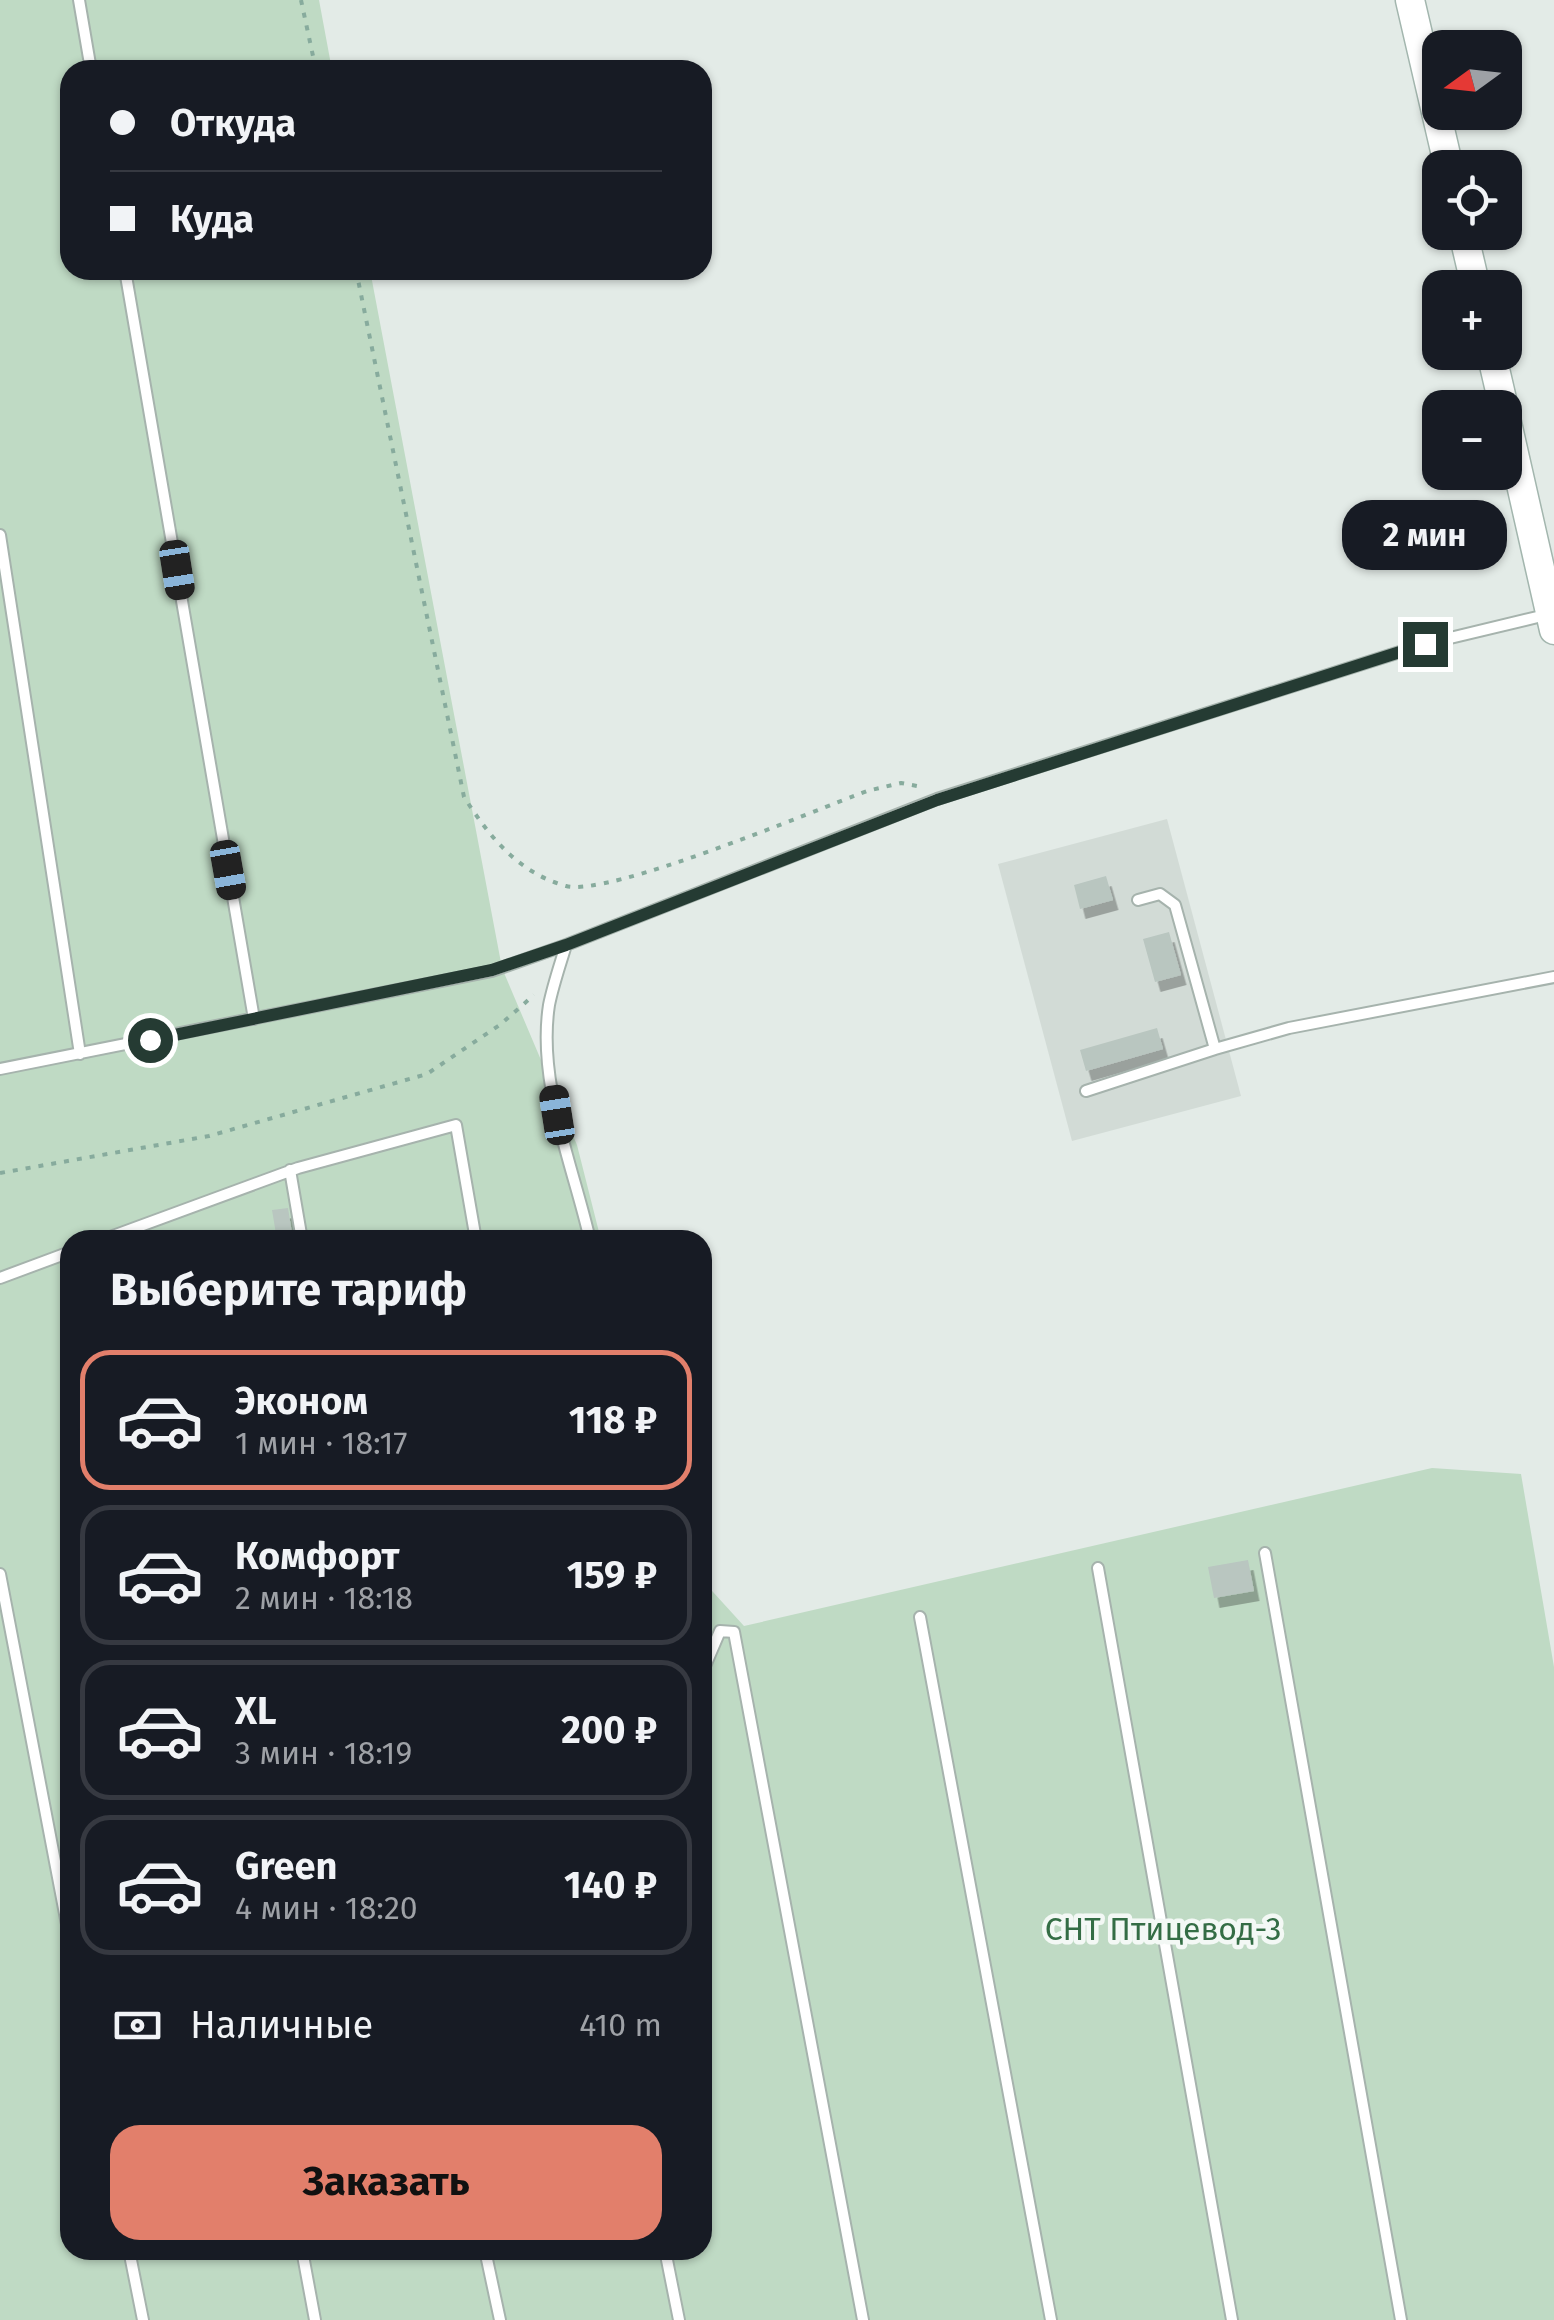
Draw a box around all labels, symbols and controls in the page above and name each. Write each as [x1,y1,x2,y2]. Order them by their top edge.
north arrow [1422,30,1522,130]
map controls [1422,30,1522,490]
text: Откуда [170,100,296,146]
button: locate [1422,150,1522,250]
text: Куда [170,196,254,242]
button: + [1422,270,1522,370]
button: − [1422,390,1522,490]
callout: 2 мин [1342,499,1508,569]
text: 2 мин [1383,516,1466,554]
car [157,538,197,602]
route end [1403,622,1448,667]
car [208,838,248,902]
route start [128,1018,173,1063]
car [537,1083,577,1147]
text: Выберите тариф [110,1263,467,1317]
icon: car [115,1375,205,1465]
text: Эконом [235,1378,368,1424]
text: 118 ₽ [569,1397,657,1443]
text: 1 мин · 18:17 [235,1424,408,1462]
icon: car [115,1530,205,1620]
text: Комфорт [235,1533,399,1579]
text: 159 ₽ [567,1552,657,1598]
text: 2 мин · 18:18 [235,1579,413,1617]
icon: car [115,1685,205,1775]
text: XL [235,1688,277,1734]
text: 200 ₽ [561,1707,657,1753]
text: 3 мин · 18:19 [235,1734,412,1772]
icon: car [115,1840,205,1930]
text: Green [235,1843,338,1889]
text: 140 ₽ [564,1862,657,1908]
text: 4 мин · 18:20 [235,1889,418,1927]
park label: СНТ Птицевод-3 [1045,1910,1281,1948]
icon: cash [110,1998,165,2053]
text: Наличные [190,2002,373,2048]
text: 410 m [579,2006,662,2044]
button: Заказать [110,2125,662,2240]

